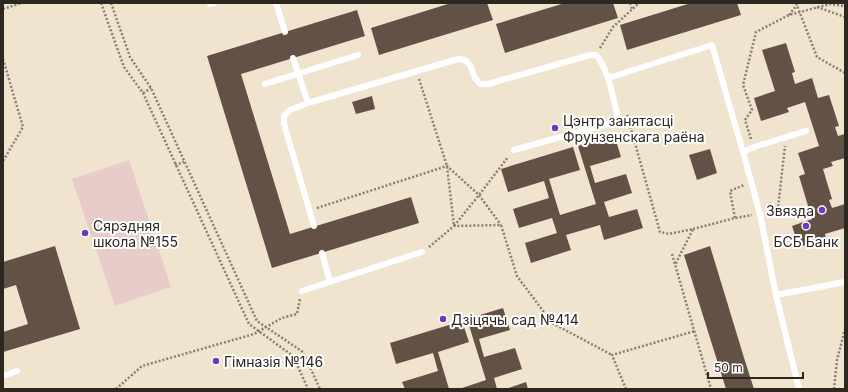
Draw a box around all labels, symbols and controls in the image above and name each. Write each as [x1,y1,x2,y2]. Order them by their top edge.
place label: Цэнтр занятасці Фрунзенскага раёна [563,112,705,145]
marker: Цэнтр занятасці Фрунзенскага раёна [550,123,560,133]
place label: Звязда [766,202,814,219]
marker: Звязда [817,205,827,215]
place label: Сярэдняя школа №155 [93,217,178,250]
marker: БСБ Банк [801,221,811,231]
marker: Сярэдняя школа №155 [80,228,90,238]
place label: БСБ Банк [773,233,839,250]
place label: Дзіцячы сад №414 [451,311,579,328]
marker: Дзіцячы сад №414 [438,314,448,324]
place label: Гімназія №146 [224,353,323,370]
scale bar [708,354,803,380]
marker: Гімназія №146 [211,356,221,366]
text: 50 m [714,360,743,375]

